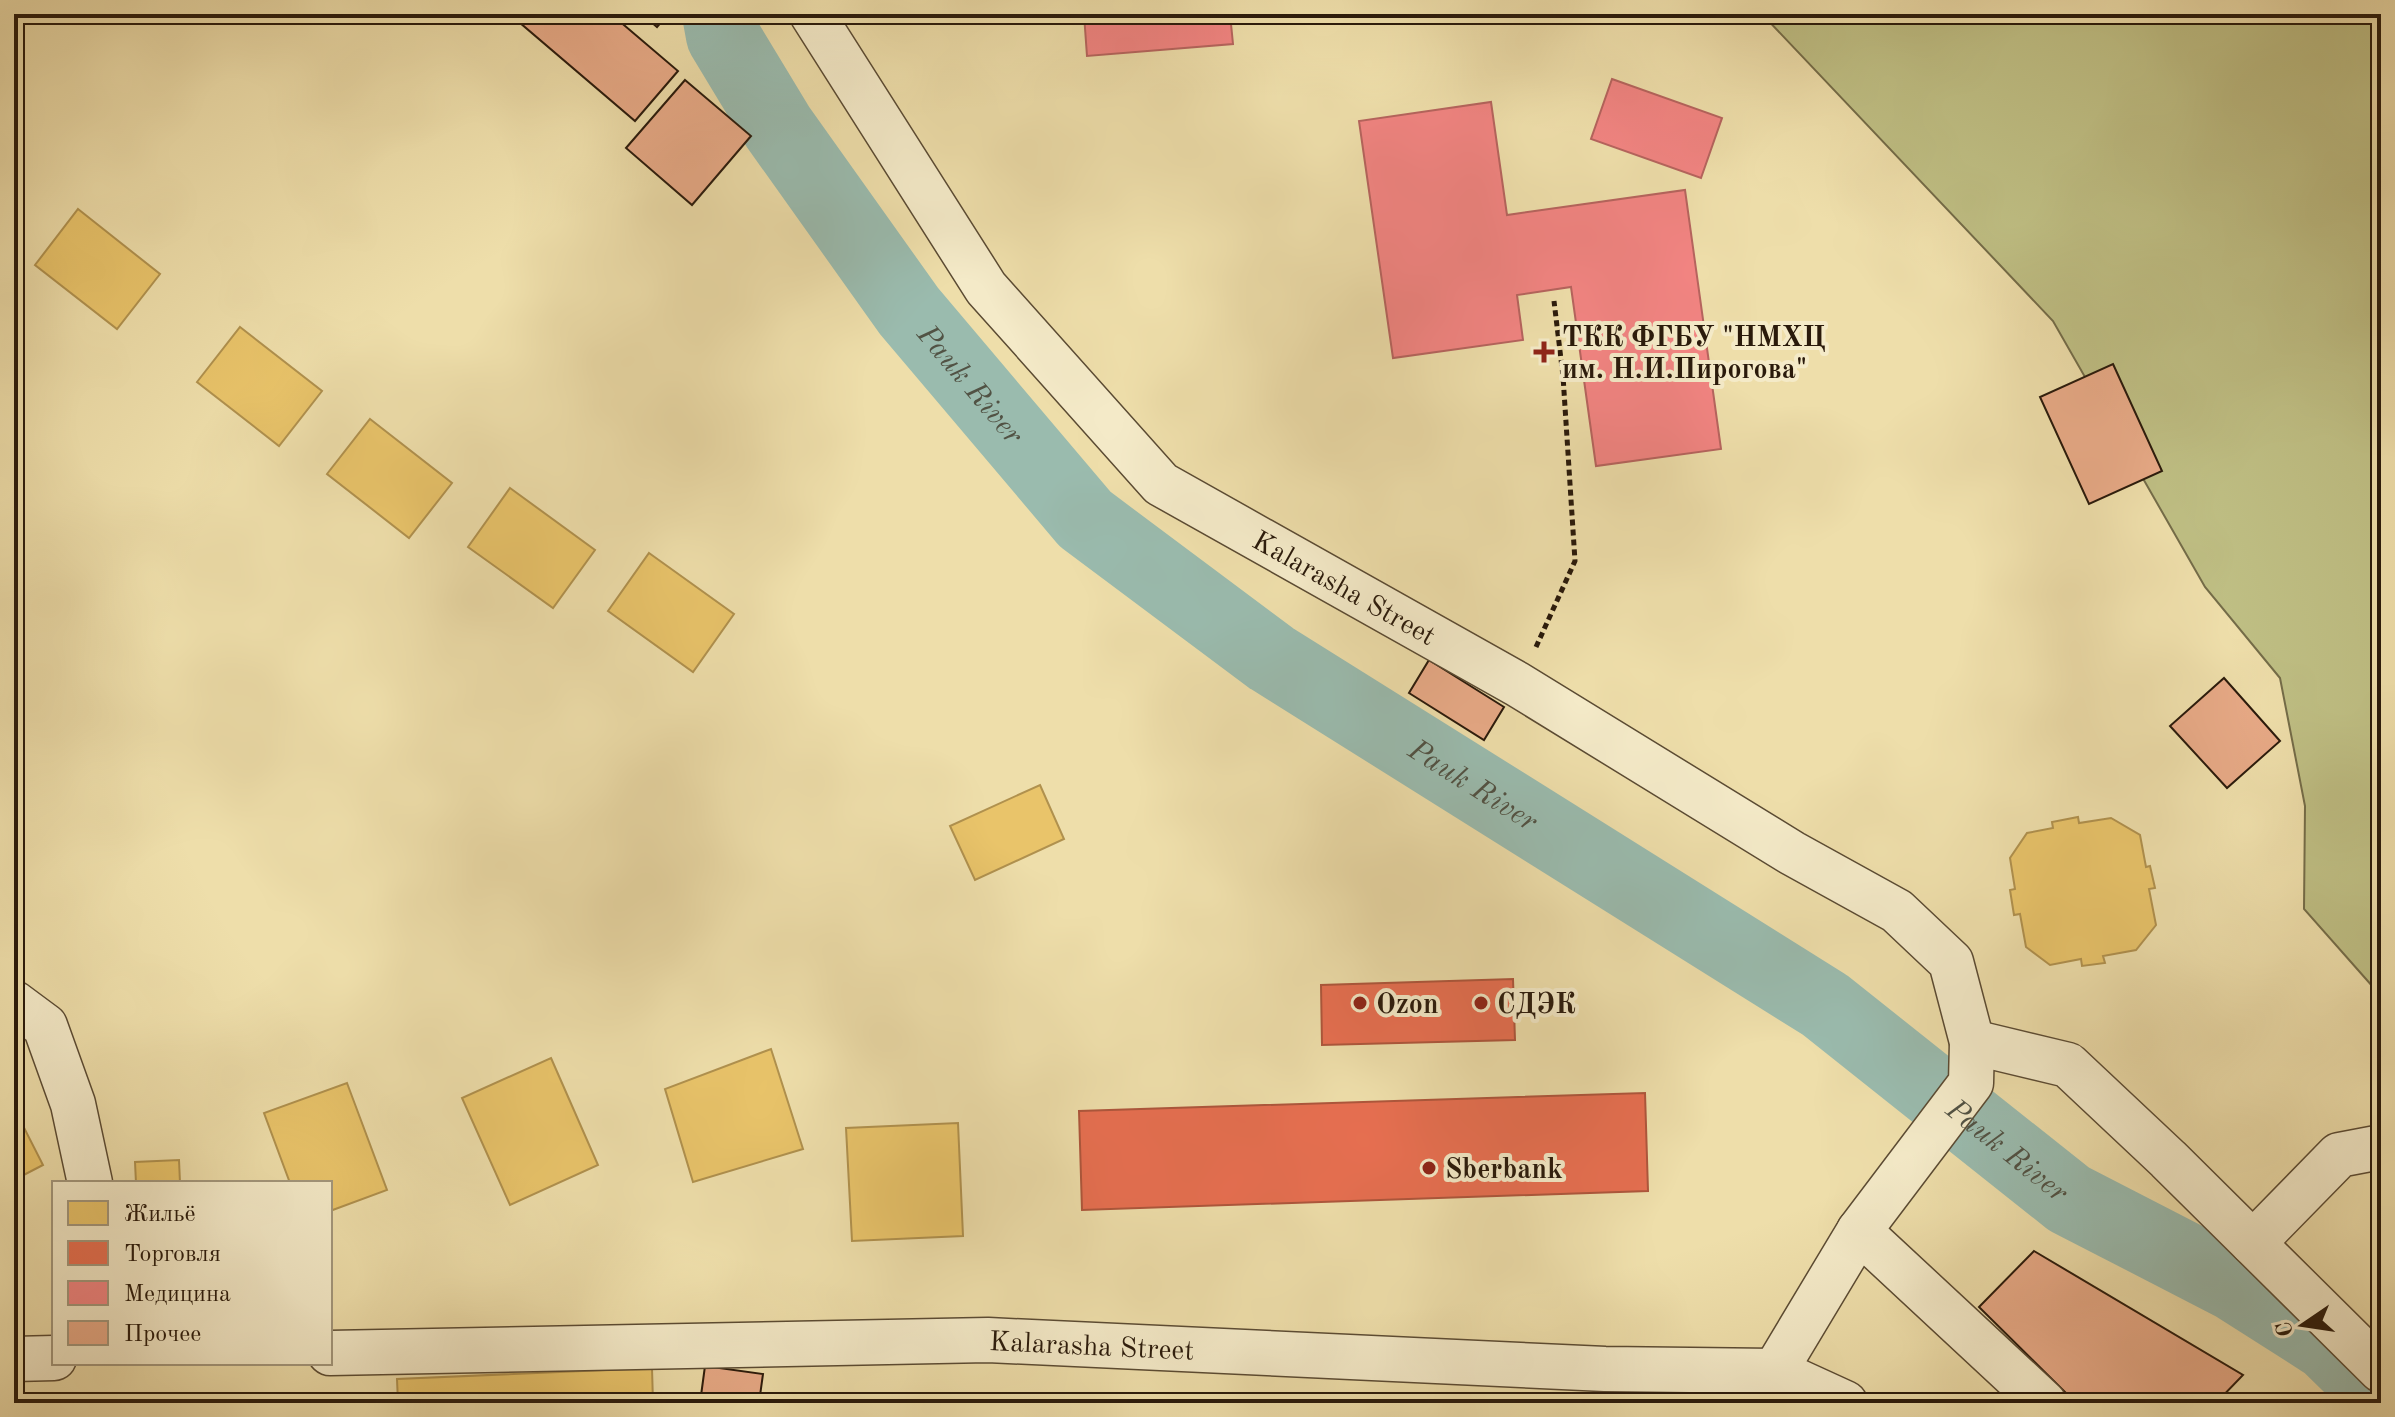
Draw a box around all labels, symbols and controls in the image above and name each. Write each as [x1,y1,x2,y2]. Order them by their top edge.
water label: Pauk River [910,319,1028,451]
place label: ТКК ФГБУ "НМХЦ им. Н.И.Пирогова" [1562,324,1826,385]
marker: ТКК ФГБУ "НМХЦ им. Н.И.Пирогова" [1533,341,1555,363]
street label: Kalarasha Street [1247,527,1439,652]
water label: Pauk River [1402,735,1543,838]
place label: СДЭК [1497,991,1576,1020]
place label: Ozon [1376,992,1439,1020]
marker: Ozon [1351,994,1369,1012]
marker: СДЭК [1472,994,1490,1012]
water label: Pauk River [1939,1094,2073,1209]
place label: Sberbank [1445,1157,1563,1185]
marker: Sberbank [1420,1159,1438,1177]
legend [52,1181,332,1365]
text: Жильё [124,1203,195,1227]
text: Торговля [124,1243,221,1267]
text: Медицина [124,1283,231,1307]
north arrow [2263,1285,2343,1365]
text: С [2273,1319,2298,1339]
text: Прочее [124,1323,201,1347]
street label: Kalarasha Street [989,1329,1195,1367]

